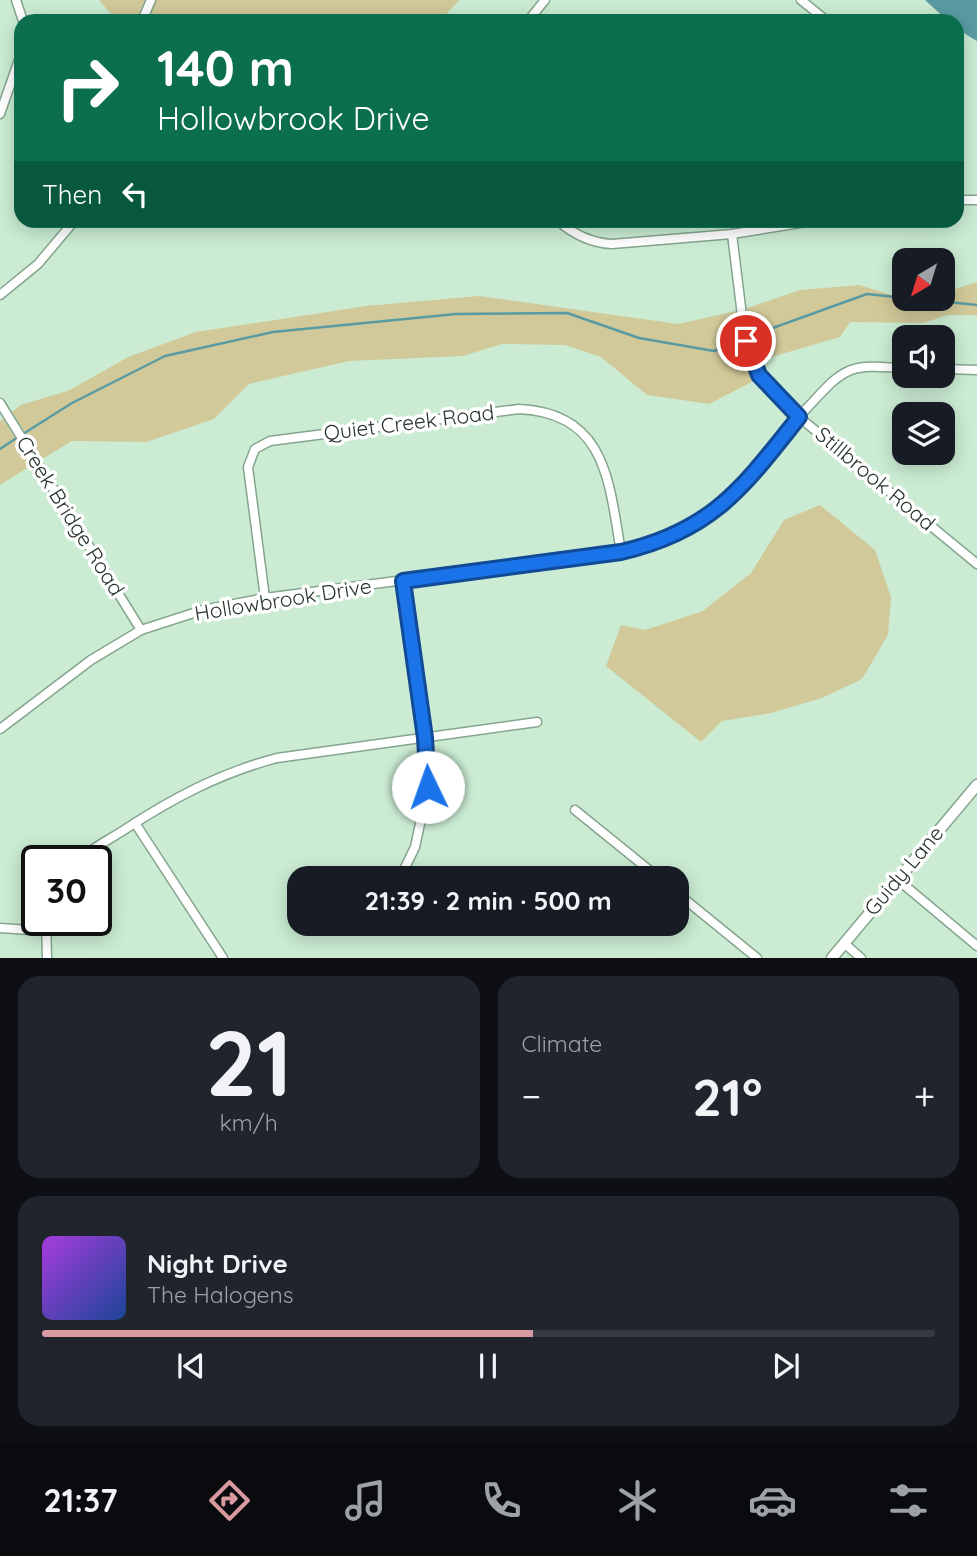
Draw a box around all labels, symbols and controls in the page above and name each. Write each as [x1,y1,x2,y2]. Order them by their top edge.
text: 140 m [157,37,294,98]
icon: right [42,42,133,133]
text: Hollowbrook Drive [157,98,430,138]
icon: left [116,175,154,213]
text: Then [42,178,102,211]
north arrow [892,248,956,312]
map controls [892,248,955,465]
pin [716,311,776,371]
icon: arrive [727,322,765,360]
button: sound [892,325,955,388]
street label: Quiet Creek Road [322,399,496,445]
button: layers [892,402,955,465]
street label: Stillbrook Road [811,421,941,536]
street label: Creek Bridge Road [11,431,130,600]
street label: Hollowbrook Drive [192,572,373,626]
position arrow [391,750,465,824]
street label: Guidy Lane [858,820,948,921]
speed limit sign: 30 [21,845,112,936]
text: 21:39 · 2 min · 500 m [364,884,612,917]
text: 21 [205,1005,292,1119]
text: Climate [522,1029,602,1058]
text: 21° [692,1064,763,1129]
text: − [522,1072,541,1120]
text: + [914,1072,935,1120]
text: km/h [220,1108,278,1137]
text: Night Drive [147,1247,288,1280]
text: The Halogens [147,1280,294,1309]
icon: previous [172,1347,210,1385]
icon: pause [469,1347,507,1385]
icon: next [767,1347,805,1385]
icon: directions [205,1476,254,1525]
icon: music [341,1476,390,1525]
icon: phone [477,1476,526,1525]
icon: climate [613,1476,662,1525]
icon: car [748,1476,797,1525]
icon: filters [884,1476,933,1525]
text: 21:37 [43,1480,118,1520]

